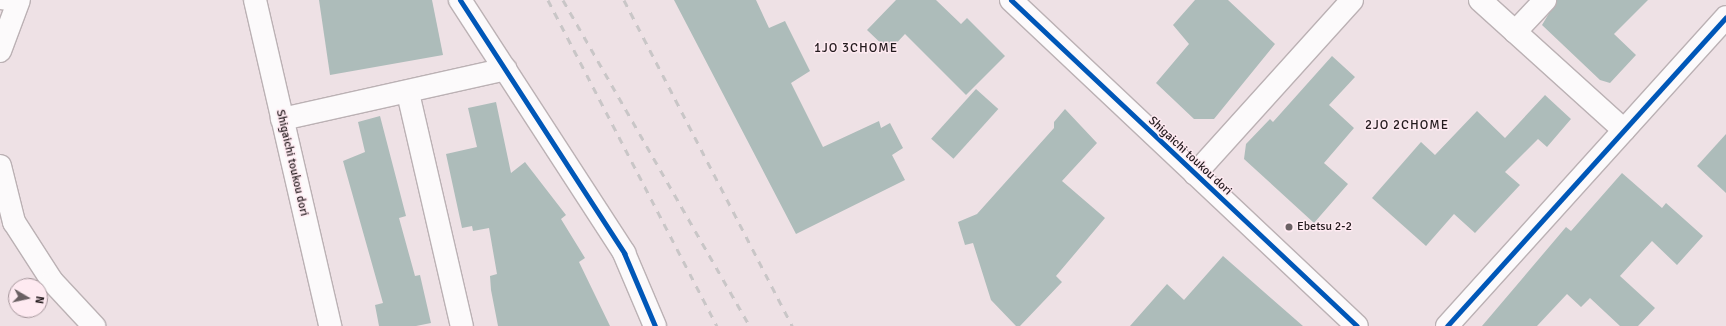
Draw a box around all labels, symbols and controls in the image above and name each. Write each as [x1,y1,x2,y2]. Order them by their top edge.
district label: 1JO 3CHOME [814,40,898,56]
street label: Shigaichi toukou dori [273,108,311,218]
street label: Shigaichi toukou dori [1145,114,1235,198]
district label: 2JO 2CHOME [1365,117,1449,133]
place label: Ebetsu 2-2 [1297,220,1352,234]
marker: Ebetsu 2-2 [1284,222,1294,232]
north arrow [8,278,48,318]
text: N [32,295,46,305]

